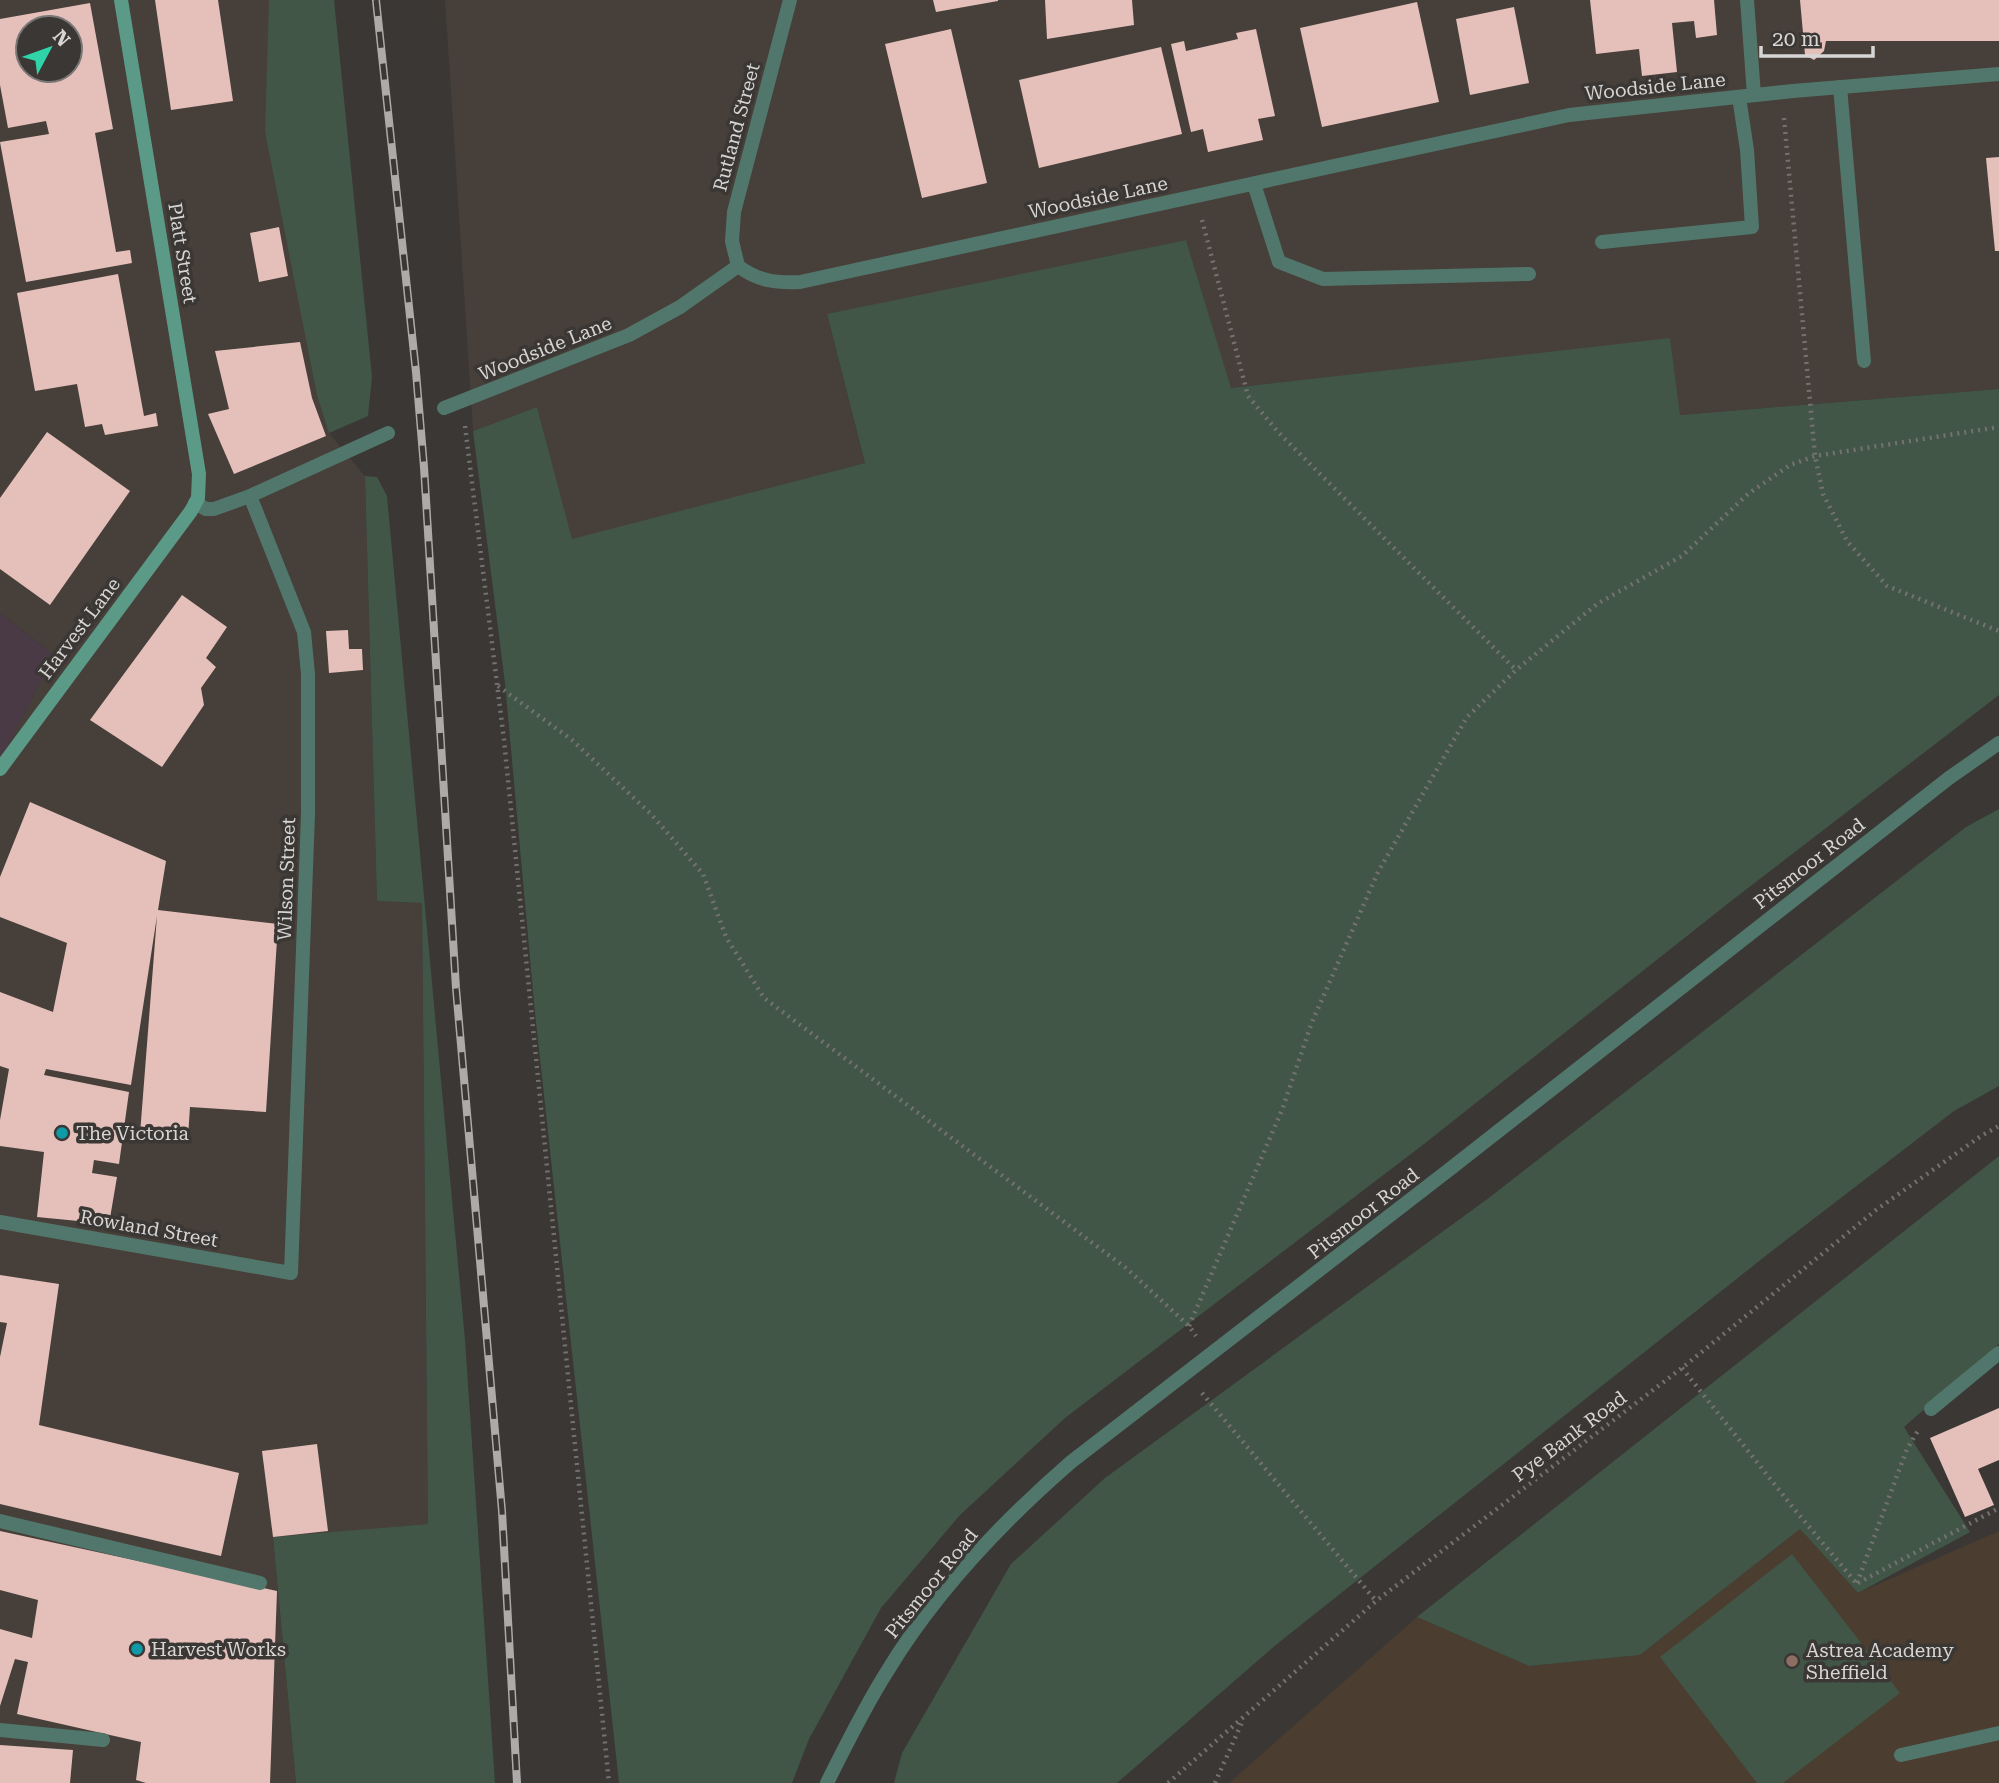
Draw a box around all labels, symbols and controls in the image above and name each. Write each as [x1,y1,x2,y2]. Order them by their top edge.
north arrow [14,14,84,84]
scale bar [1761,14,1873,58]
text: N [48,25,75,52]
text: 20 m [1772,27,1820,51]
street label: Rutland Street [708,61,765,194]
street label: Woodside Lane [1584,68,1727,105]
street label: Woodside Lane [1027,172,1170,223]
street label: Platt Street [163,201,202,305]
street label: Woodside Lane [475,311,615,386]
street label: Harvest Lane [34,573,125,684]
street label: Pitsmoor Road [1749,813,1869,914]
street label: Wilson Street [273,817,300,941]
place label: The Victoria [76,1122,190,1145]
marker: The Victoria [54,1125,70,1141]
street label: Pitsmoor Road [1303,1163,1423,1264]
street label: Rowland Street [78,1205,220,1252]
street label: Pye Bank Road [1508,1386,1631,1487]
street label: Pitsmoor Road [880,1524,983,1643]
place label: Harvest Works [151,1638,286,1661]
place label: Astrea Academy Sheffield [1806,1639,1954,1684]
marker: Harvest Works [129,1641,145,1657]
marker: Astrea Academy Sheffield [1784,1653,1800,1669]

